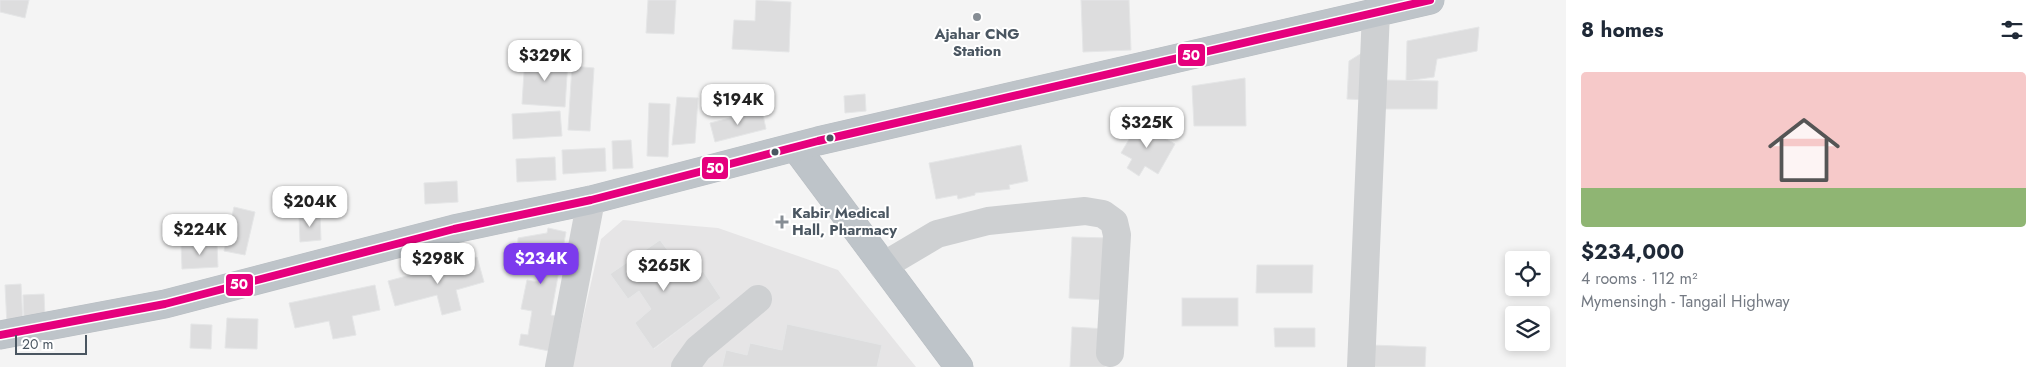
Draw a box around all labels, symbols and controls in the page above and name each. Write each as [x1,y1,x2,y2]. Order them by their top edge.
marker: Ajahar CNG Station [971,11,983,23]
text: 8 homes [1581,15,1664,45]
icon: filters [1998,16,2026,44]
place label: Ajahar CNG Station [933,23,1020,62]
pin: $329K [510,39,580,82]
line badge: 50 [1177,43,1206,67]
text: $329K [519,44,571,67]
text: 50 [1182,45,1200,65]
pin: $194K [703,84,773,126]
text: $194K [712,88,764,111]
icon: home [1759,105,1849,195]
pin: $325K [1112,106,1182,149]
text: $325K [1121,111,1173,134]
unlabelled marker [825,133,835,143]
unlabelled marker [770,147,780,157]
line badge: 50 [701,156,729,180]
text: 50 [706,158,724,178]
pin: $204K [275,186,345,228]
text: $204K [283,190,337,213]
place label: Kabir Medical Hall, Pharmacy [792,202,897,241]
pin: $224K [165,214,235,256]
marker: Kabir Medical Hall, Pharmacy [776,216,788,228]
text: $224K [173,218,227,241]
text: $234,000 [1581,237,1684,267]
pin: $298K [403,242,473,285]
pin: $234K [506,242,576,285]
text: $298K [412,247,464,270]
text: $234K [515,247,567,270]
pin: $265K [629,250,699,292]
map controls [1505,251,1550,351]
button: locate [1505,251,1550,296]
text: $265K [638,254,690,277]
text: 4 rooms · 112 m² [1581,267,1698,290]
line badge: 50 [225,273,254,297]
text: 50 [230,274,248,294]
text: Mymensingh - Tangail Highway [1581,290,1790,313]
button: layers [1505,306,1550,351]
scale bar [15,332,88,355]
text: 20 m [22,334,54,354]

